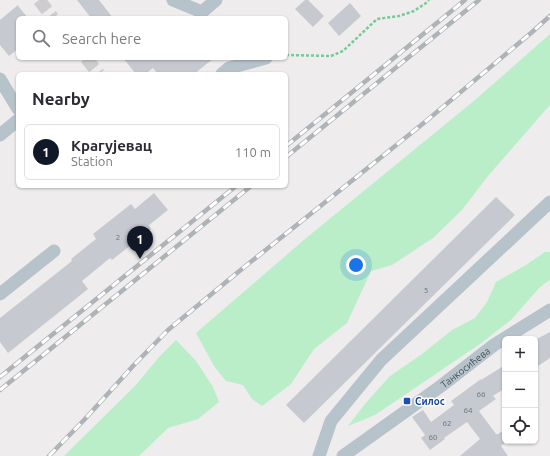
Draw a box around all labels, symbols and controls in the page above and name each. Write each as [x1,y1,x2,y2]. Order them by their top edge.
search box [16,16,288,60]
icon: search [30,27,52,49]
text: Search here [62,30,141,47]
text: Nearby [32,89,90,108]
text: Крагујевац [71,137,152,154]
text: 1 [42,145,50,159]
text: 110 m [235,145,271,159]
text: Station [71,154,113,168]
pin: 1 [127,226,153,259]
house number: 2 [116,233,120,242]
your location [346,255,366,275]
house number: 5 [424,286,428,295]
map controls [502,336,538,444]
button: + [502,336,538,372]
street label: Танкосићева [439,345,492,390]
button: − [502,372,538,408]
house number: 66 [476,390,486,399]
marker: Силос [402,396,412,406]
place label: Силос [415,396,445,407]
house number: 64 [463,406,473,415]
button: locate [502,408,538,444]
house number: 62 [442,419,452,428]
house number: 60 [428,433,438,442]

